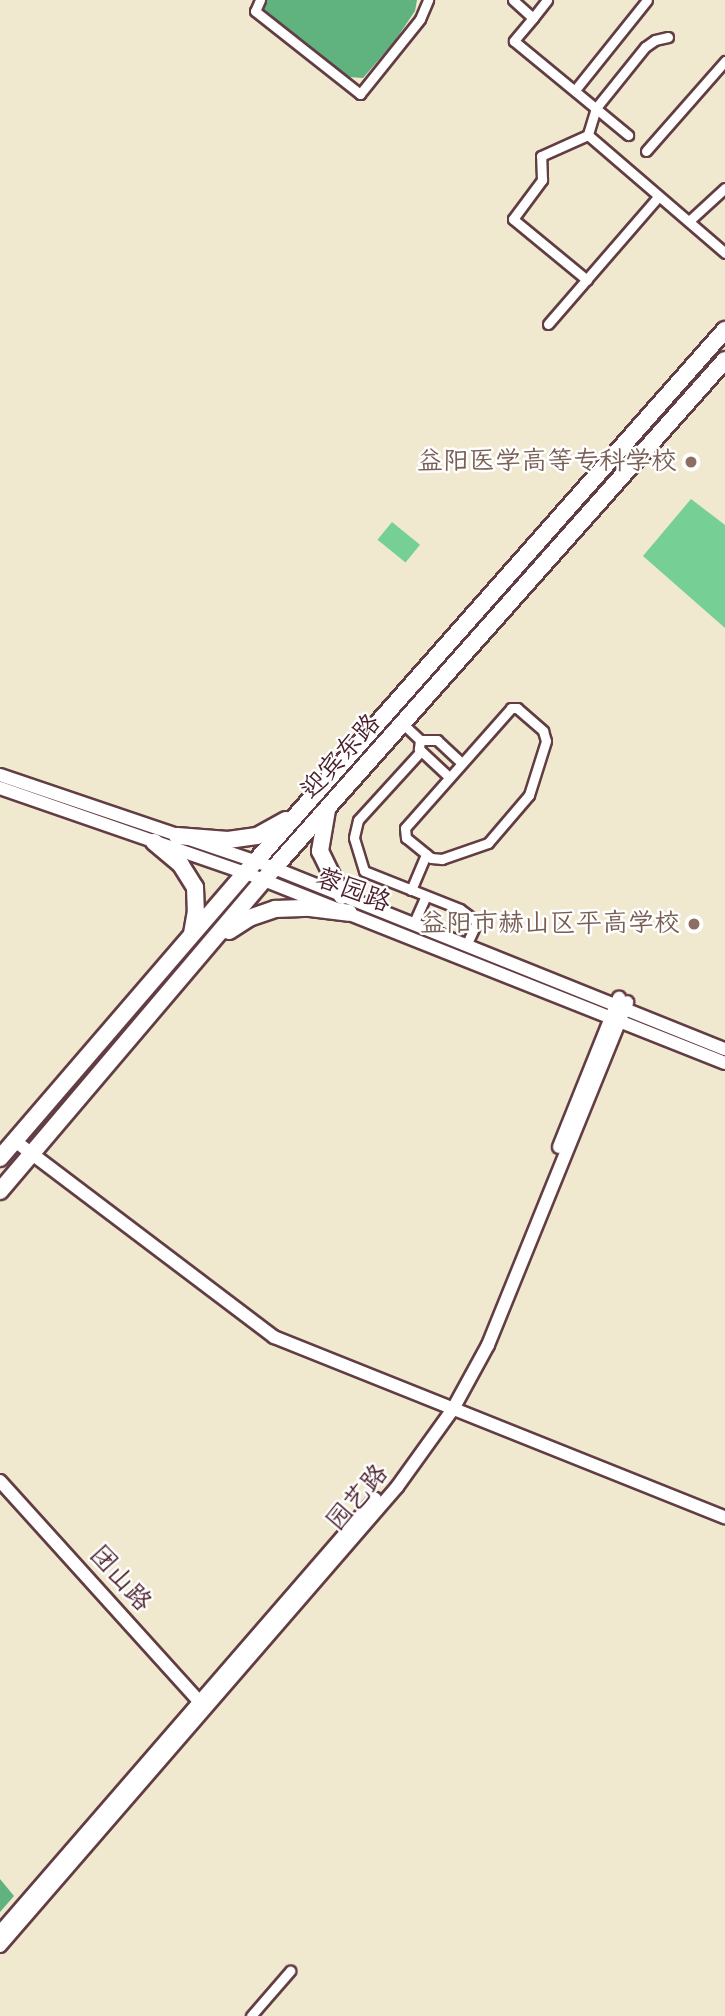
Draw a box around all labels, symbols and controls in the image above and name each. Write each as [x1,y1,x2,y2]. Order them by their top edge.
place label: 益阳医学高等专科学校 [417,446,677,478]
marker: 益阳医学高等专科学校 [683,454,699,470]
street label: 迎宾东路 [295,708,387,806]
street label: 蓉园路 [311,862,395,920]
place label: 益阳市赫山区平高学校 [420,908,680,940]
marker: 益阳市赫山区平高学校 [686,916,702,932]
street label: 园艺路 [321,1458,395,1538]
street label: 团山路 [82,1540,158,1618]

